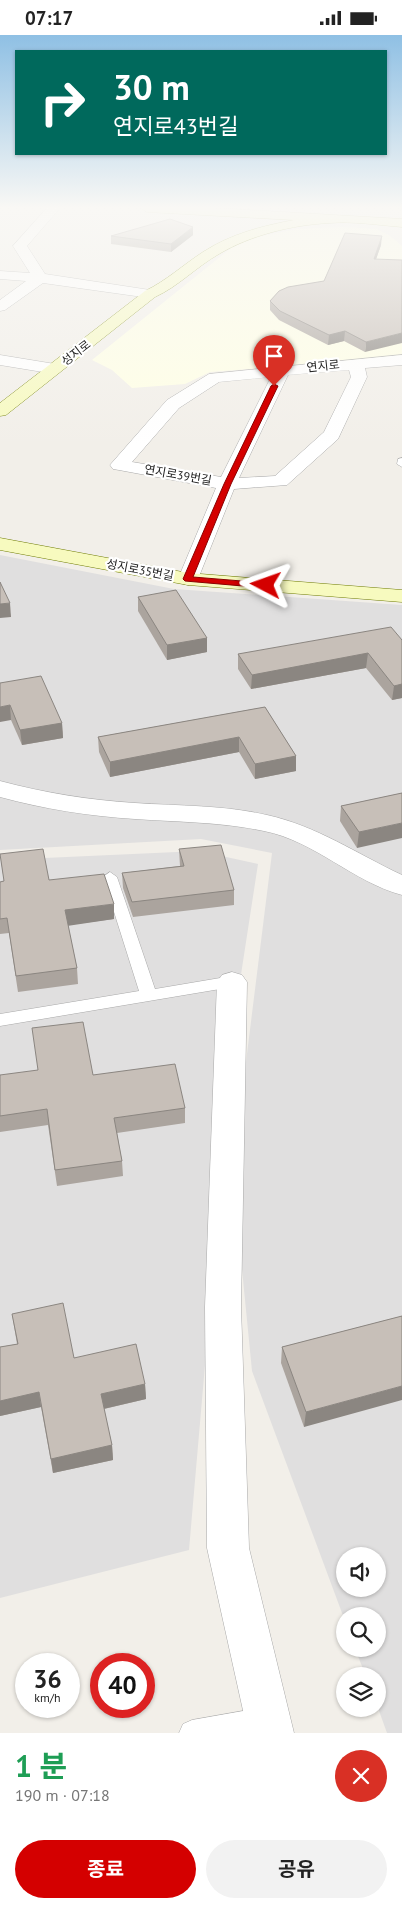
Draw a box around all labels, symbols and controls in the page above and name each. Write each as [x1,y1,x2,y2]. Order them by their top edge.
text: 07:17 [25,6,73,30]
text: 30 m [113,64,190,110]
icon: right [30,70,95,135]
text: 연지로43번길 [113,112,238,140]
pin [253,335,295,386]
street label: 성지로 [58,336,93,369]
icon: arrive [260,342,288,370]
street label: 연지로 [306,356,340,375]
street label: 연지로39번길 [143,461,213,488]
street label: 성지로35번길 [105,556,175,583]
position arrow [239,558,291,610]
map controls [336,1547,386,1717]
button: sound [336,1547,386,1597]
button: search [336,1607,386,1657]
speed limit sign: 40 [90,1653,155,1718]
text: 36 [33,1663,62,1695]
button: layers [336,1667,386,1717]
text: km/h [34,1690,61,1705]
text: 1 분 [15,1746,67,1785]
button: close [335,1750,387,1802]
text: 190 m · 07:18 [15,1785,110,1805]
button: 종료 [15,1840,196,1898]
button: 공유 [206,1840,387,1898]

